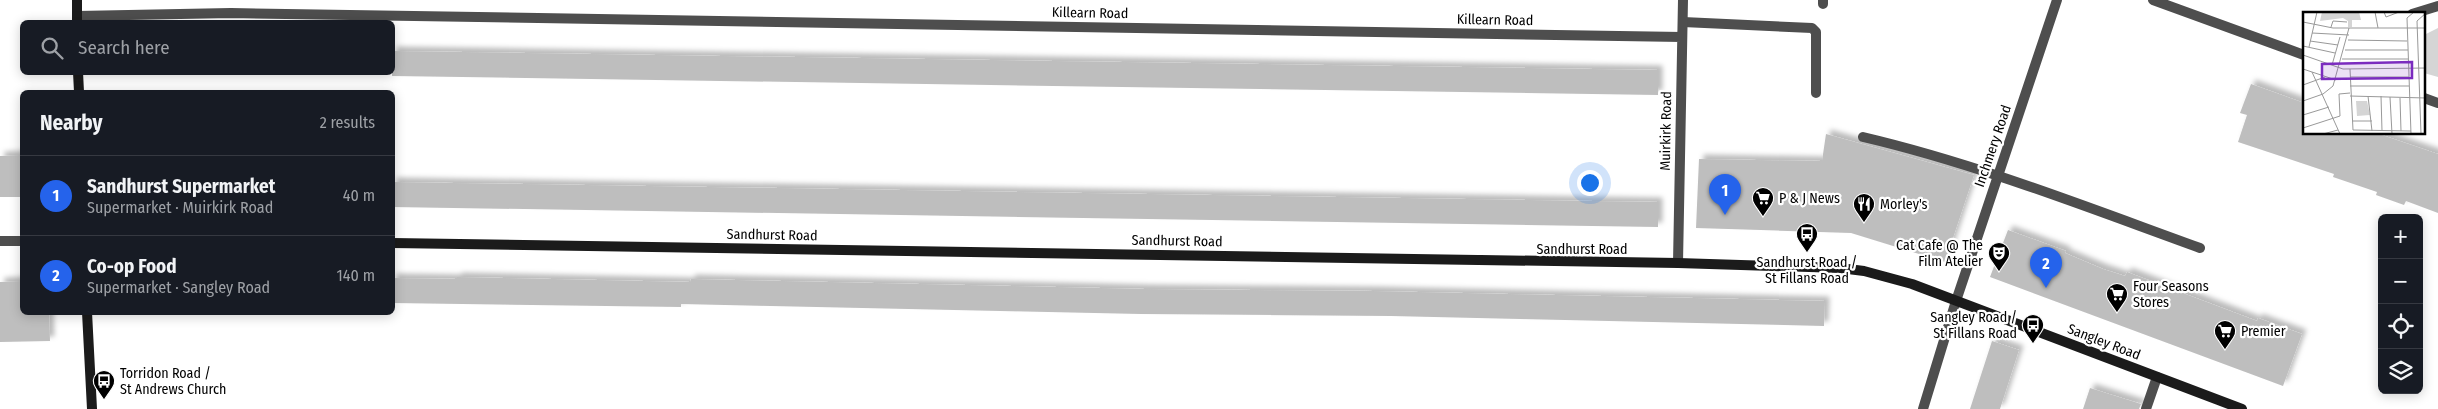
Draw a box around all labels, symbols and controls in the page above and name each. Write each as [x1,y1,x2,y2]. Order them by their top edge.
street label: Killearn Road [1052,4,1128,22]
street label: Killearn Road [1457,11,1533,29]
inset map [2303,12,2426,135]
search box [20,20,395,75]
icon: search [38,34,66,62]
text: Search here [78,36,170,59]
street label: Muirkirk Road [1657,91,1675,171]
street label: Inchmery Road [1971,103,2015,189]
text: Nearby [40,110,102,136]
text: 2 results [320,113,375,132]
your location [1577,170,1603,196]
pin: 1 [1709,174,1741,215]
text: Sandhurst Supermarket [87,175,275,198]
text: 1 [53,186,59,205]
text: 40 m [343,186,375,205]
supermarket icon: P & J News [1751,186,1775,217]
place label: P & J News [1779,190,1840,207]
restaurant icon: Morley's [1852,192,1876,223]
place label: Morley's [1880,196,1928,213]
text: Supermarket · Muirkirk Road [87,198,273,217]
map controls [2378,214,2423,394]
button: + [2378,214,2423,259]
bus stop icon: Sandhurst Road / St Fillans Road [1795,222,1819,253]
street label: Sandhurst Road [726,226,818,244]
street label: Sandhurst Road [1131,232,1223,250]
place label: Cat Cafe @ The Film Atelier [1896,237,1983,270]
street label: Sandhurst Road [1537,241,1627,258]
theatre icon: Cat Cafe @ The Film Atelier [1987,241,2011,272]
pin: 2 [2030,247,2062,288]
place label: Sandhurst Road / St Fillans Road [1757,254,1857,287]
text: Co-op Food [87,255,177,278]
button: − [2378,259,2423,304]
text: 2 [52,266,60,285]
text: 140 m [337,266,375,285]
text: Supermarket · Sangley Road [87,278,270,297]
place label: Four Seasons Stores [2133,278,2209,311]
supermarket icon: Four Seasons Stores [2105,282,2129,313]
button: locate [2378,304,2423,349]
place label: Sangley Road / St Fillans Road [1930,309,2017,342]
bus stop icon: Sangley Road / St Fillans Road [2021,313,2045,344]
supermarket icon: Premier [2213,319,2237,350]
street label: Sangley Road [2065,320,2143,364]
place label: Premier [2241,323,2286,340]
button: layers [2378,349,2423,394]
place label: Torridon Road / St Andrews Church [120,365,226,398]
bus stop icon: Torridon Road / St Andrews Church [92,369,116,400]

